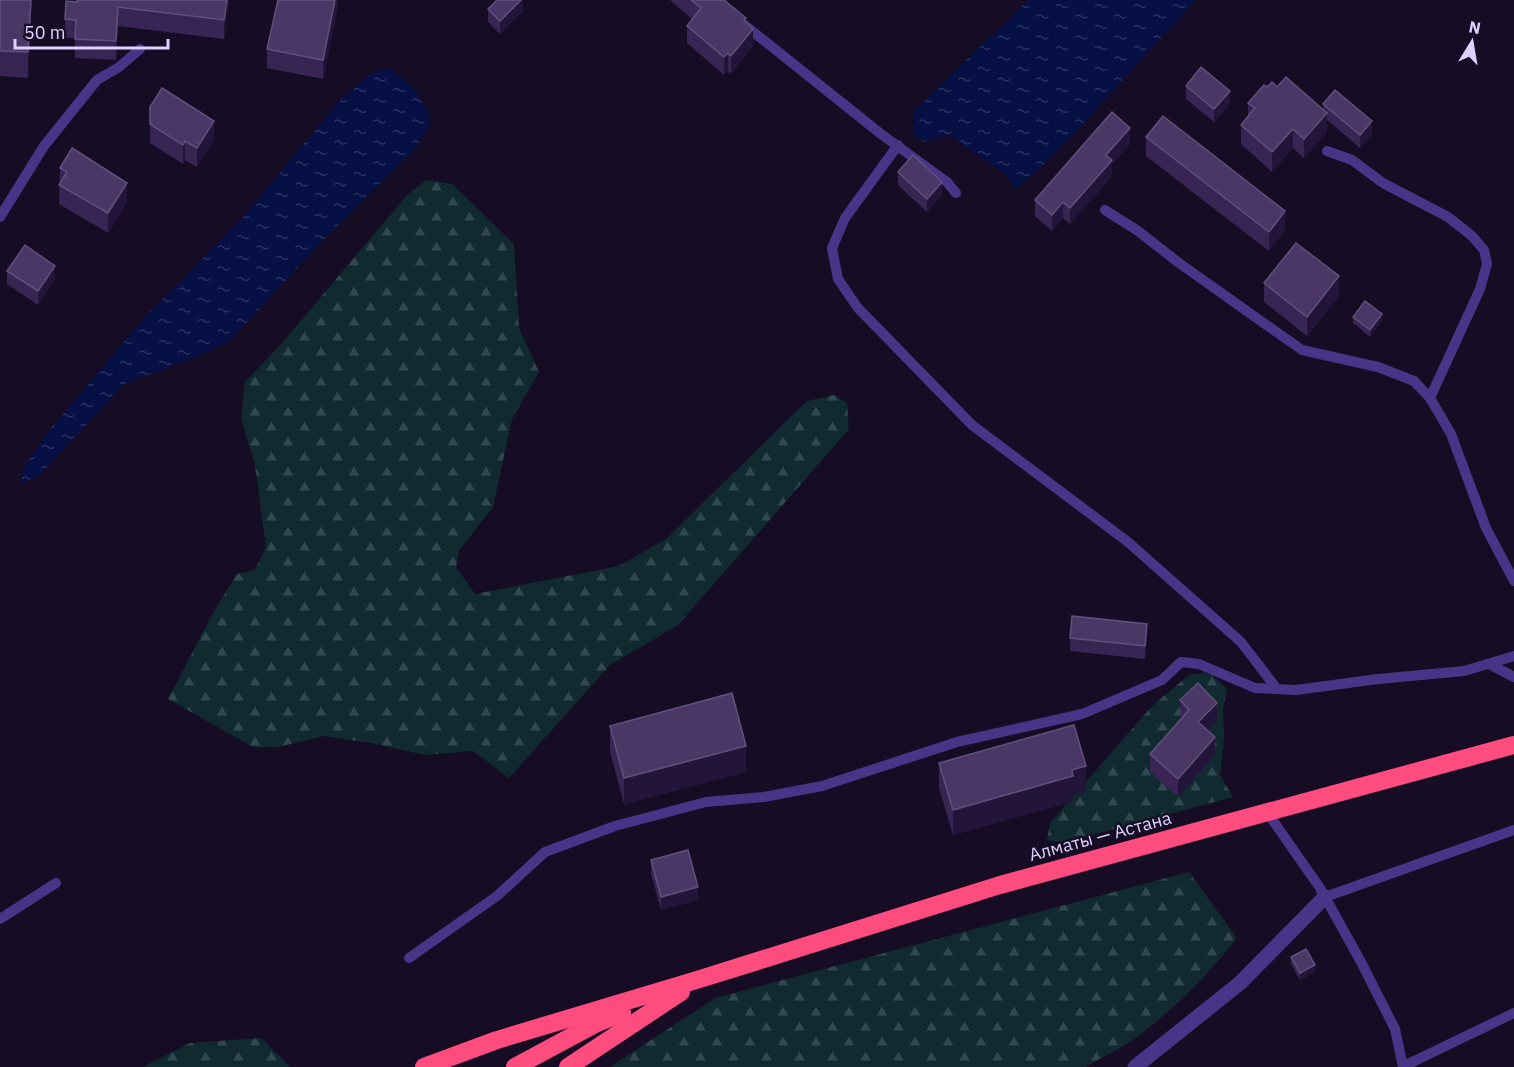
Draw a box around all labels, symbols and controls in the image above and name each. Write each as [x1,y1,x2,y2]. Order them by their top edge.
scale bar [15,12,168,50]
north arrow [1442,12,1502,72]
text: N [1467,16,1482,38]
text: 50 m [24,21,66,44]
street label: Алматы — Астана [1026,806,1174,866]

